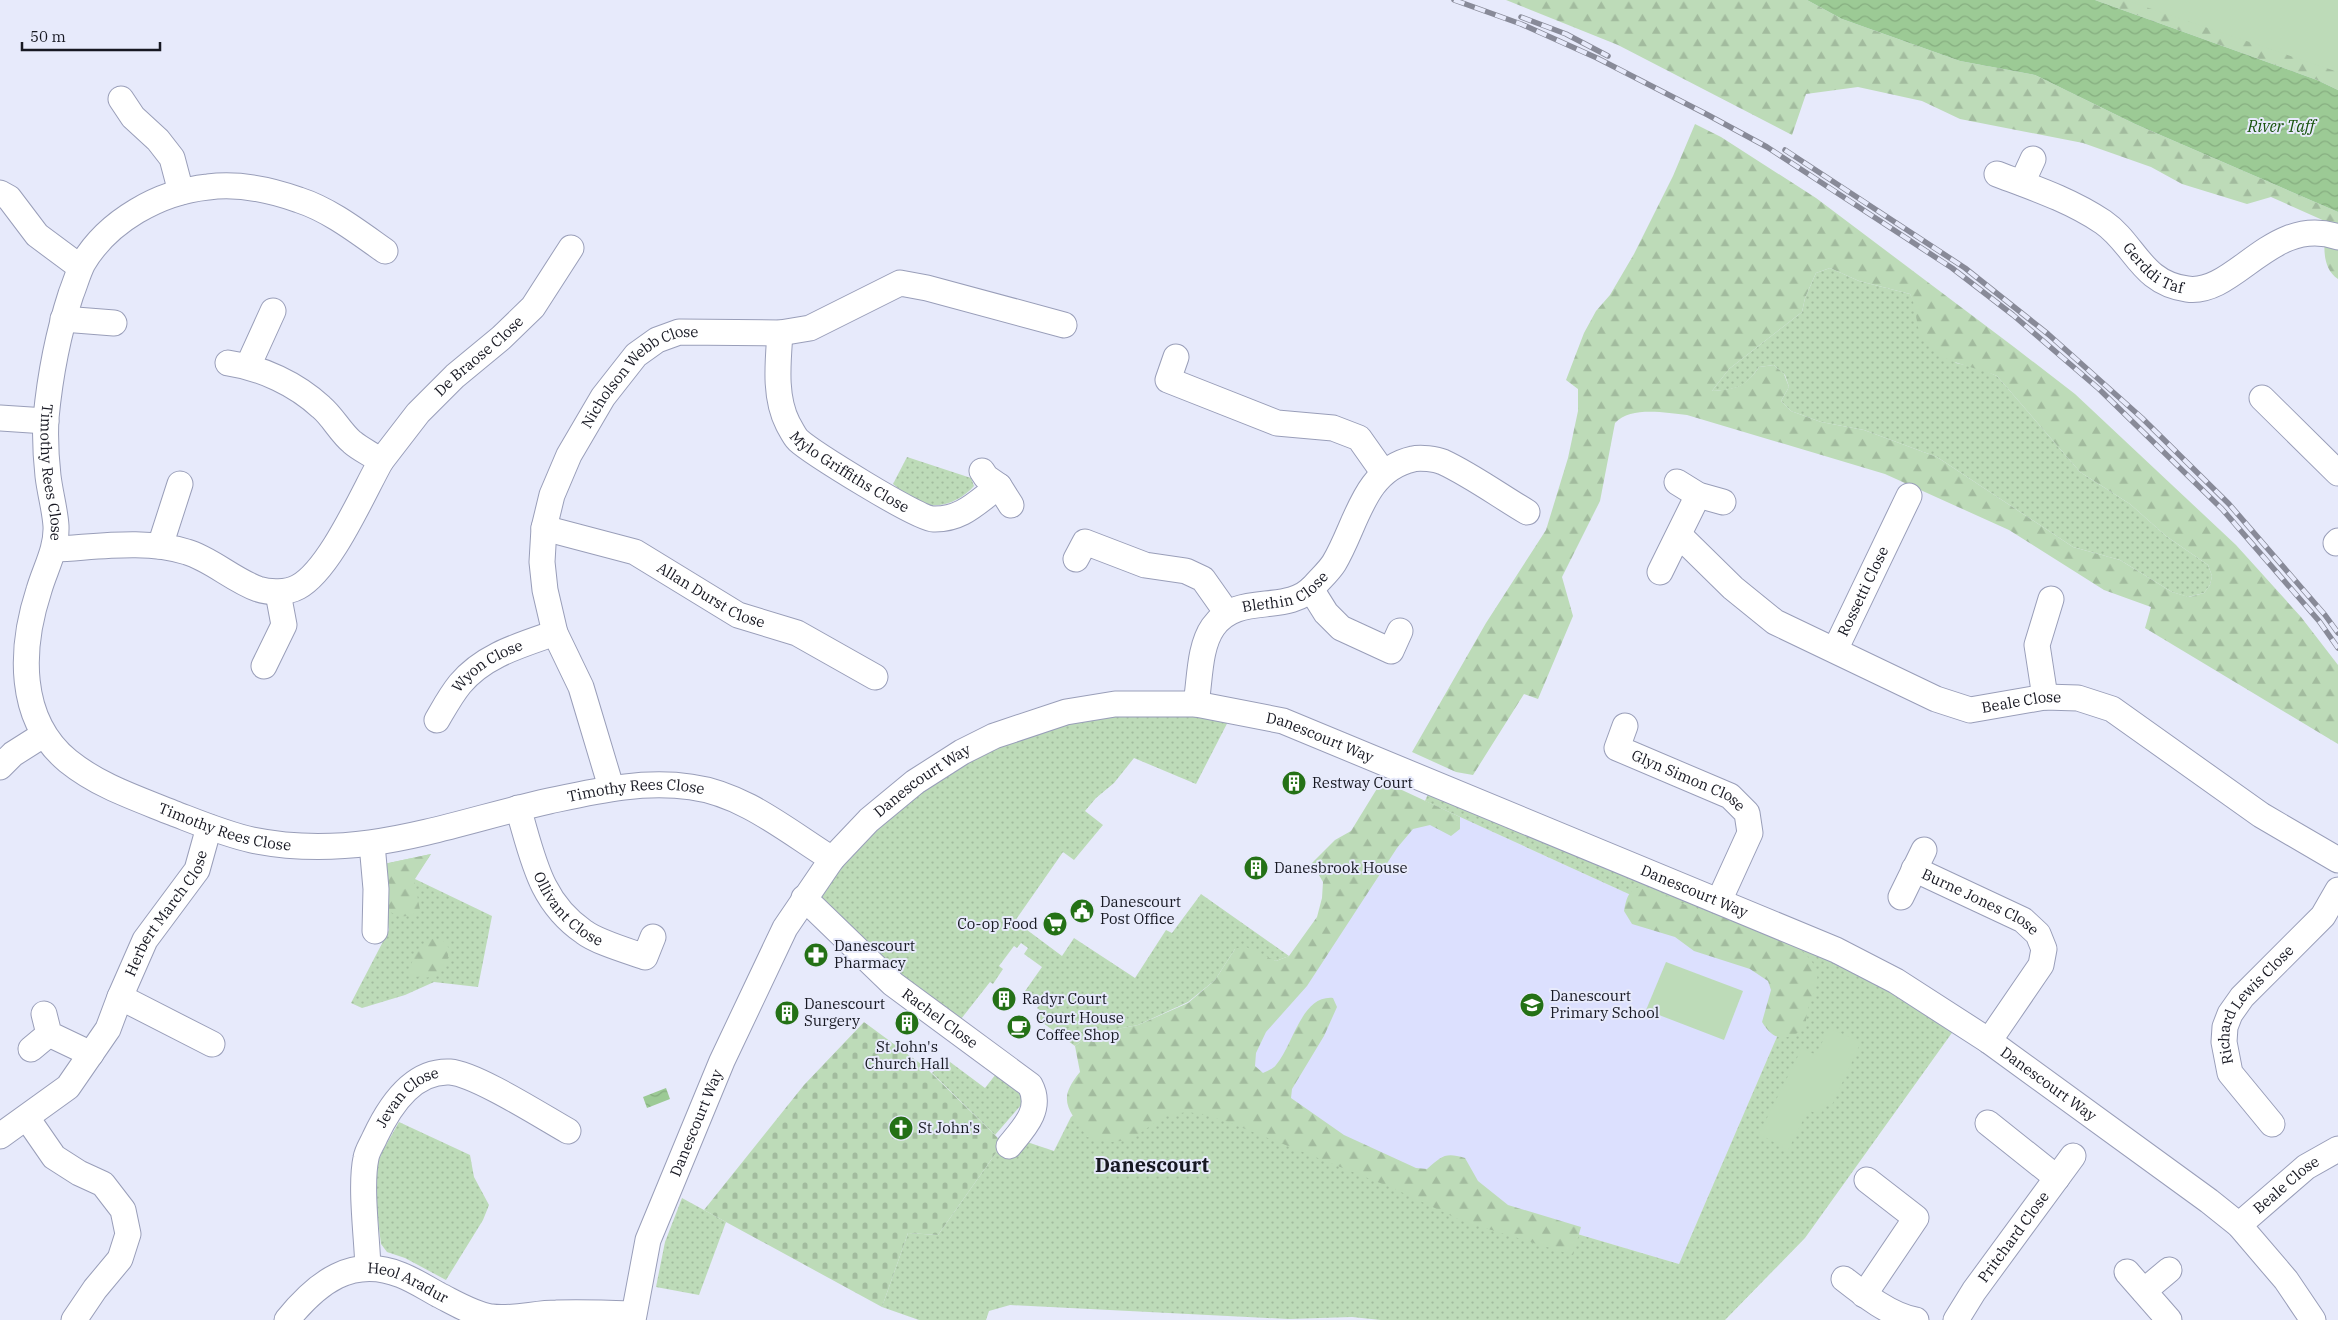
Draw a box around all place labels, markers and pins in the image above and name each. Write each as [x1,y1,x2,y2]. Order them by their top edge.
building icon: Restway Court [1281,770,1307,796]
place label: Restway Court [1312,773,1413,792]
building icon: Danesbrook House [1243,855,1269,881]
place label: Danesbrook House [1274,858,1408,877]
place label: Danescourt Post Office [1100,892,1181,928]
public building icon: Danescourt Post Office [1069,898,1095,924]
supermarket icon: Co-op Food [1042,911,1068,937]
place label: Co-op Food [957,914,1038,933]
place label: Danescourt Pharmacy [834,936,915,972]
pharmacy icon: Danescourt Pharmacy [803,942,829,968]
building icon: Radyr Court [991,986,1017,1012]
place label: Danescourt Primary School [1550,986,1659,1022]
place label: Radyr Court [1022,989,1107,1008]
school or university icon: Danescourt Primary School [1519,992,1545,1018]
place label: Danescourt Surgery [804,994,885,1030]
building icon: Danescourt Surgery [774,1000,800,1026]
place label: Court House Coffee Shop [1036,1008,1124,1044]
building icon: St John's Church Hall [894,1010,920,1036]
cafe icon: Court House Coffee Shop [1006,1014,1032,1040]
place label: St John's Church Hall [865,1037,949,1073]
church icon: St John's [888,1115,914,1141]
place label: St John's [918,1118,980,1137]

